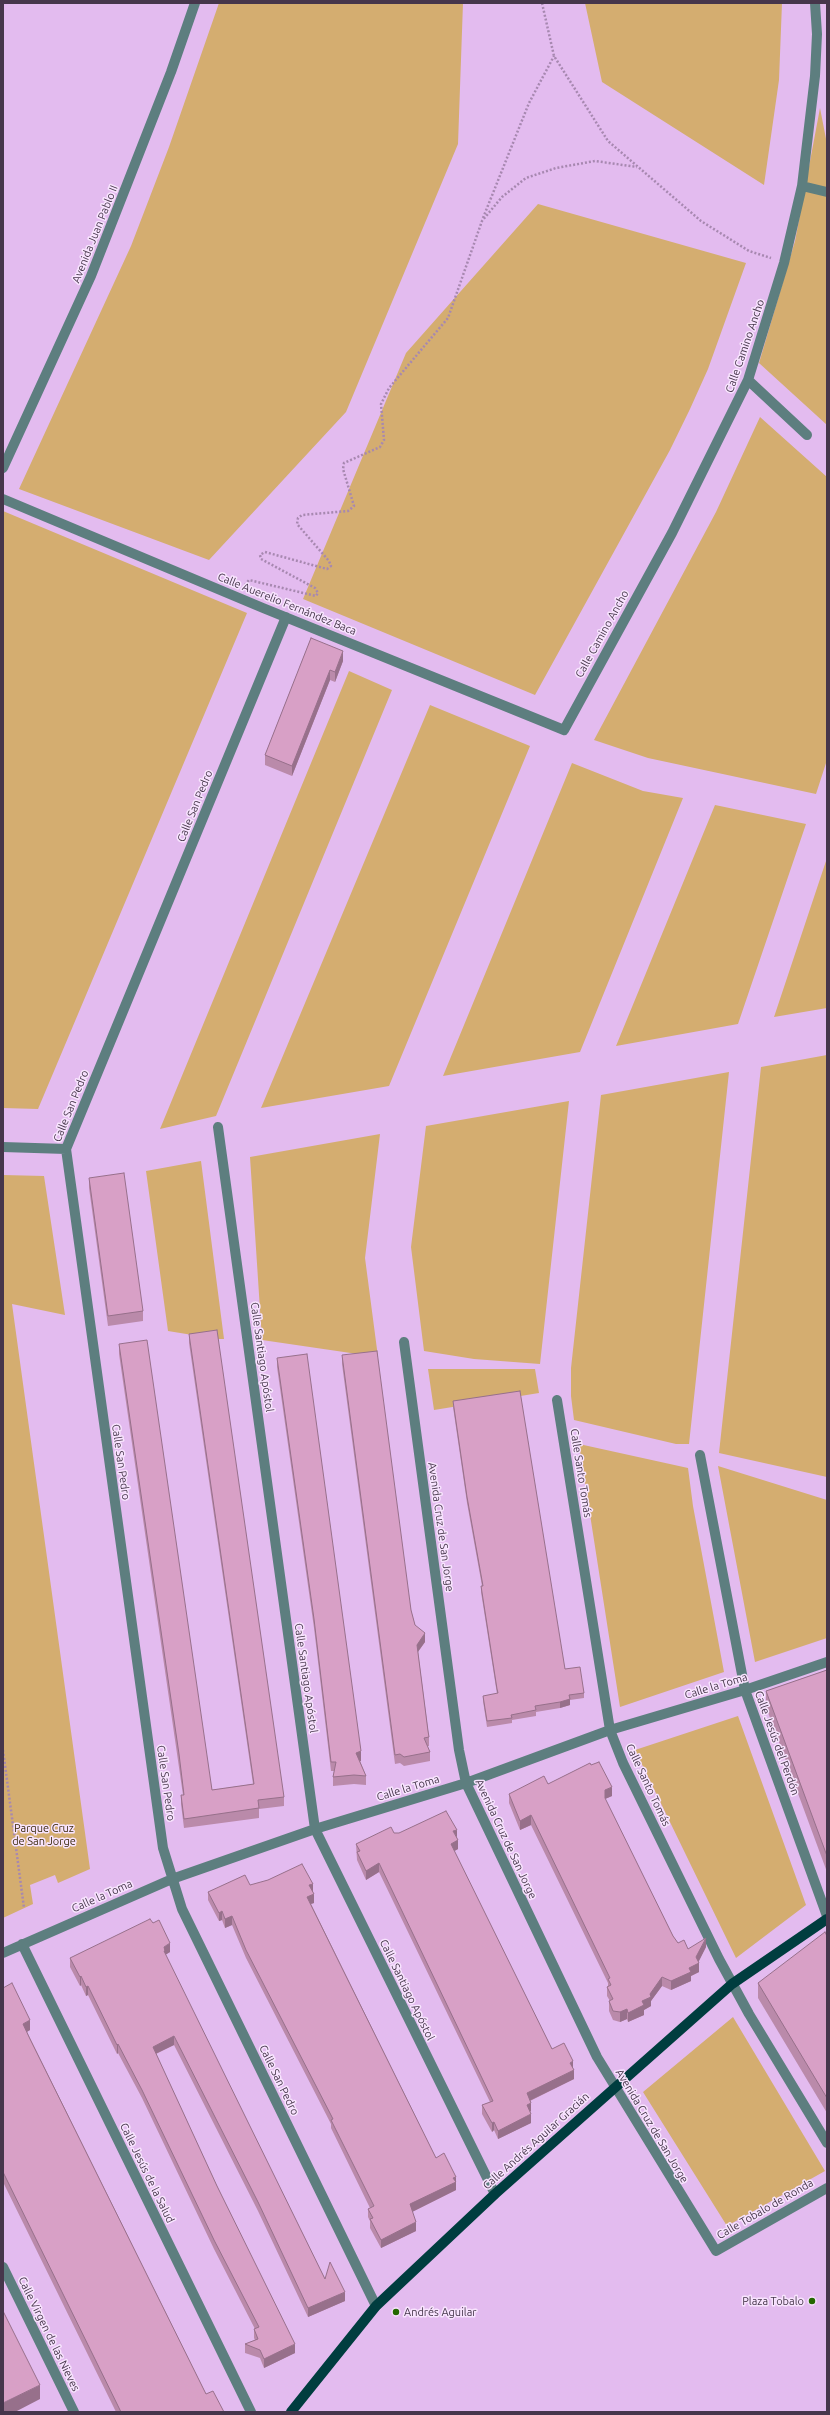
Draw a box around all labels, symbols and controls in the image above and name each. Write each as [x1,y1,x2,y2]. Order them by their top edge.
street label: Avenida Juan Pablo II [69,183,121,285]
street label: Calle Camino Ancho [723,298,767,394]
street label: Calle Auerelio Fernández Baca [216,570,358,638]
street label: Calle Camino Ancho [573,588,631,680]
street label: Calle San Pedro [175,768,215,844]
street label: Calle San Pedro [51,1068,91,1144]
street label: Calle Santiago Apóstol [248,1301,276,1413]
street label: Calle San Pedro [109,1423,133,1501]
street label: Calle Santo Tomás [567,1428,595,1518]
street label: Avenida Cruz de San Jorge [425,1462,457,1592]
street label: Calle Santiago Apóstol [292,1622,320,1734]
street label: Calle la Toma [683,1670,749,1702]
street label: Calle Jesús del Perdón [752,1689,802,1797]
street label: Calle Santo Tomás [623,1742,673,1828]
street label: Calle San Pedro [154,1744,178,1822]
street label: Calle la Toma [375,1772,441,1804]
street label: Avenida Cruz de San Jorge [472,1777,540,1901]
park label: Parque Cruz de San Jorge [12,1821,76,1847]
street label: Calle la Toma [70,1877,134,1915]
street label: Calle Santiago Apóstol [377,1937,437,2043]
street label: Calle San Pedro [256,2043,302,2117]
street label: Avenida Cruz de San Jorge [613,2067,691,2185]
street label: Calle Andrés Aguilar Gracián [480,2090,592,2192]
street label: Calle Jesús de la Salud [117,2121,177,2225]
street label: Calle Tobalo de Ronda [714,2176,816,2242]
street label: Calle Virgen de las Nieves [15,2275,83,2393]
place label: Plaza Tobalo [742,2294,804,2308]
marker: Plaza Tobalo [807,2296,817,2306]
place label: Andrés Aguilar [404,2305,477,2319]
marker: Andrés Aguilar [391,2307,401,2317]

